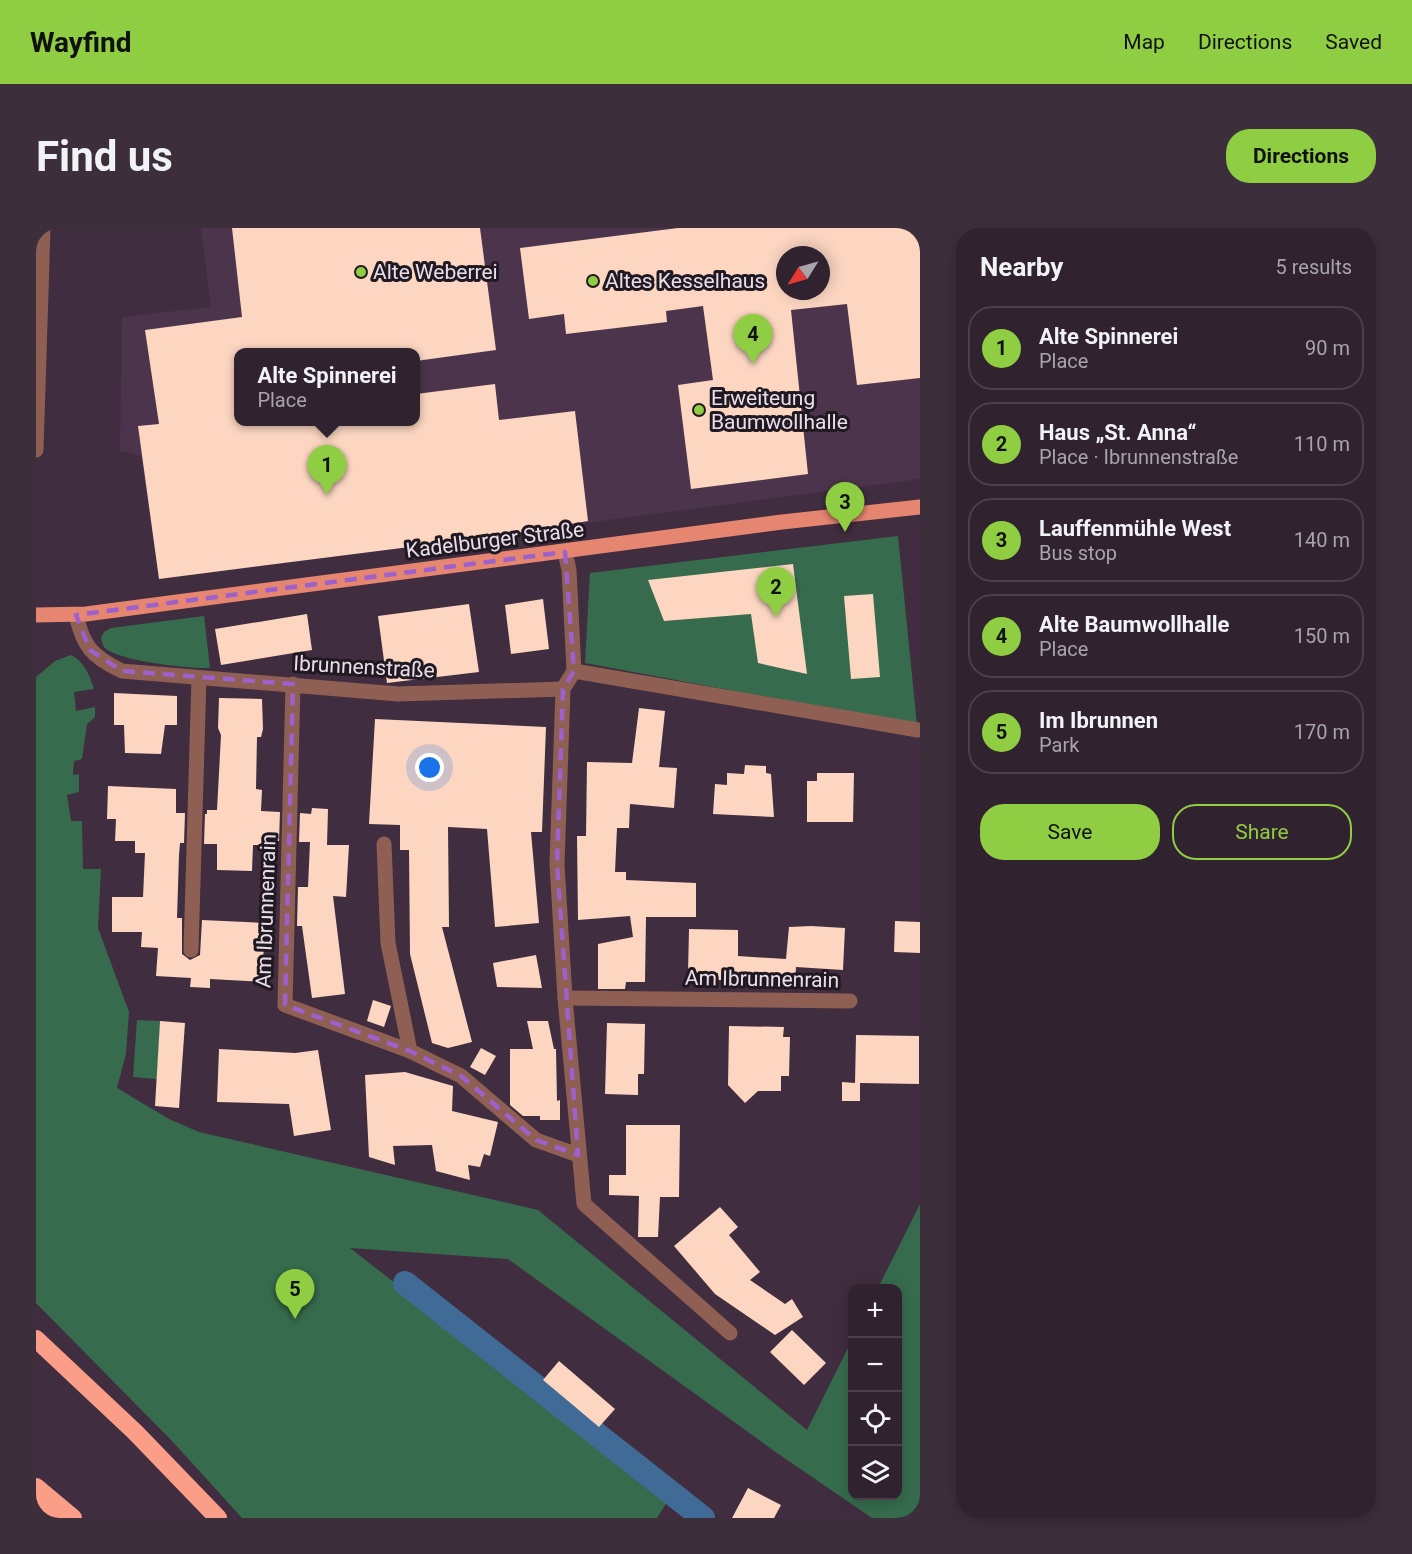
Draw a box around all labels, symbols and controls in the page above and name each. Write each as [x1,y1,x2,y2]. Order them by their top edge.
text: Wayfind [30,26,131,59]
text: Map [1123,30,1165,54]
text: Directions [1198,30,1292,54]
text: Saved [1325,30,1382,54]
button: Directions [1226,129,1376,183]
text: Find us [36,132,173,181]
north arrow [776,246,830,300]
text: Nearby [980,252,1063,282]
text: 5 results [1276,255,1352,279]
place label: Alte Weberrei [373,260,498,284]
marker: Alte Weberrei [354,265,368,279]
place label: Altes Kesselhaus [605,269,765,293]
marker: Altes Kesselhaus [586,274,600,288]
pin: 4 [734,314,772,364]
text: Alte Spinnerei [1039,324,1178,349]
text: 1 [996,336,1007,360]
text: 90 m [1305,336,1350,360]
popup [234,348,420,426]
text: Place [1039,349,1088,373]
text: Alte Spinnerei [257,363,397,388]
place label: Erweiteung Baumwollhalle [711,386,848,434]
text: Place [257,388,307,412]
marker: Erweiteung Baumwollhalle [692,403,706,417]
text: Haus „St. Anna“ [1039,420,1196,445]
text: 2 [996,432,1007,456]
text: 110 m [1294,432,1350,456]
text: Place · Ibrunnenstraße [1039,445,1238,469]
pin: 1 [308,446,346,495]
pin: 3 [826,482,864,532]
text: Lauffenmühle West [1039,516,1231,541]
street label: Kadelburger Straße [405,517,585,563]
text: 3 [996,528,1007,552]
text: 140 m [1294,528,1350,552]
text: Bus stop [1039,541,1117,565]
pin: 2 [756,568,796,617]
text: Alte Baumwollhalle [1039,612,1229,637]
text: 4 [996,624,1007,648]
text: 150 m [1294,624,1350,648]
text: Place [1039,637,1088,661]
street label: Ibrunnenstraße [293,651,435,683]
text: Im Ibrunnen [1039,708,1158,733]
text: 5 [996,720,1007,744]
text: 170 m [1294,720,1350,744]
text: Park [1039,733,1079,757]
your location [415,753,444,782]
button: Save [980,804,1160,860]
button: Share [1172,804,1352,860]
street label: Am Ibrunnenrain [251,833,281,989]
street label: Am Ibrunnenrain [685,966,839,992]
pin: 5 [276,1270,314,1319]
map controls [848,1284,902,1500]
button: + [848,1284,902,1338]
button: − [848,1338,902,1392]
button: locate [848,1392,902,1446]
button: layers [848,1446,902,1500]

